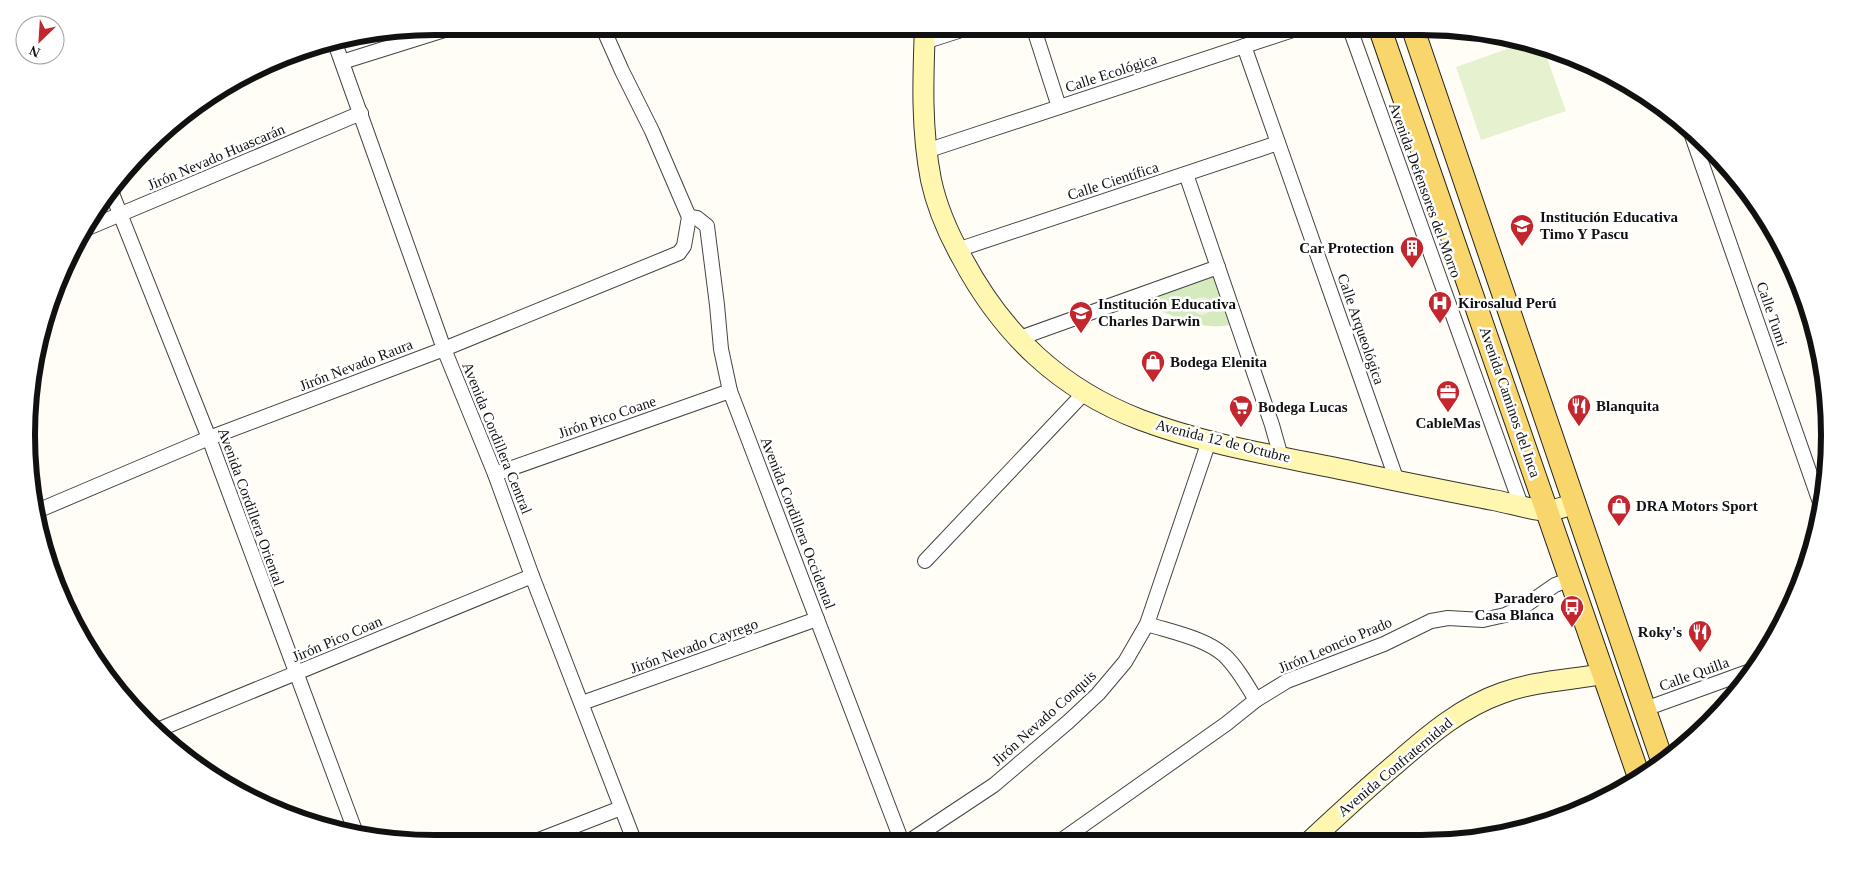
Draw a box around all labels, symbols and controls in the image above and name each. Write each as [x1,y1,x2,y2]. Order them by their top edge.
north arrow [15,15,65,65]
text: N [27,42,42,60]
street label: Calle Ecológica [1063,51,1159,95]
street label: Avenida Defensores del Morro [1386,100,1464,280]
street label: Jirón Nevado Huascarán [145,121,287,193]
street label: Calle Científica [1066,159,1161,203]
place label: Institución Educativa Timo Y Pascu [1540,209,1678,242]
school or university icon: Institución Educativa Timo Y Pascu [1509,213,1535,247]
building icon: Car Protection [1399,235,1425,269]
place label: Car Protection [1299,240,1395,256]
street label: Calle Arqueológica [1335,271,1388,387]
street label: Calle Tumi [1754,280,1790,348]
hospital icon: Kirosalud Perú [1427,290,1453,324]
place label: Kirosalud Perú [1458,295,1556,311]
place label: Institución Educativa Charles Darwin [1098,296,1236,329]
school or university icon: Institución Educativa Charles Darwin [1068,300,1094,334]
street label: Avenida Caminos del Inca [1477,324,1543,480]
street label: Jirón Nevado Raura [297,336,415,394]
shop icon: Bodega Elenita [1140,349,1166,383]
place label: Bodega Elenita [1170,354,1268,370]
street label: Avenida Cordillera Central [459,360,535,516]
office icon: CableMas [1435,379,1461,413]
street label: Jirón Pico Coane [556,393,658,441]
restaurant icon: Blanquita [1566,393,1592,427]
supermarket icon: Bodega Lucas [1228,394,1254,428]
place label: Blanquita [1596,398,1660,414]
place label: Bodega Lucas [1258,399,1348,415]
place label: CableMas [1416,415,1481,431]
street label: Avenida 12 de Octubre [1154,416,1292,466]
street label: Avenida Cordillera Oriental [215,426,287,588]
street label: Avenida Cordillera Occidental [758,435,838,611]
shop icon: DRA Motors Sport [1606,493,1632,527]
place label: DRA Motors Sport [1636,498,1758,514]
place label: Paradero Casa Blanca [1474,590,1554,623]
bus stop icon: Paradero Casa Blanca [1559,594,1585,628]
street label: Jirón Pico Coan [290,613,385,665]
street label: Jirón Leoncio Prado [1276,614,1394,676]
street label: Jirón Nevado Cayrego [628,615,760,677]
restaurant icon: Roky's [1687,619,1713,653]
place label: Roky's [1638,624,1682,640]
street label: Calle Quilla [1657,654,1731,694]
street label: Jirón Nevado Conquis [989,667,1099,769]
street label: Avenida Confraternidad [1335,714,1456,819]

